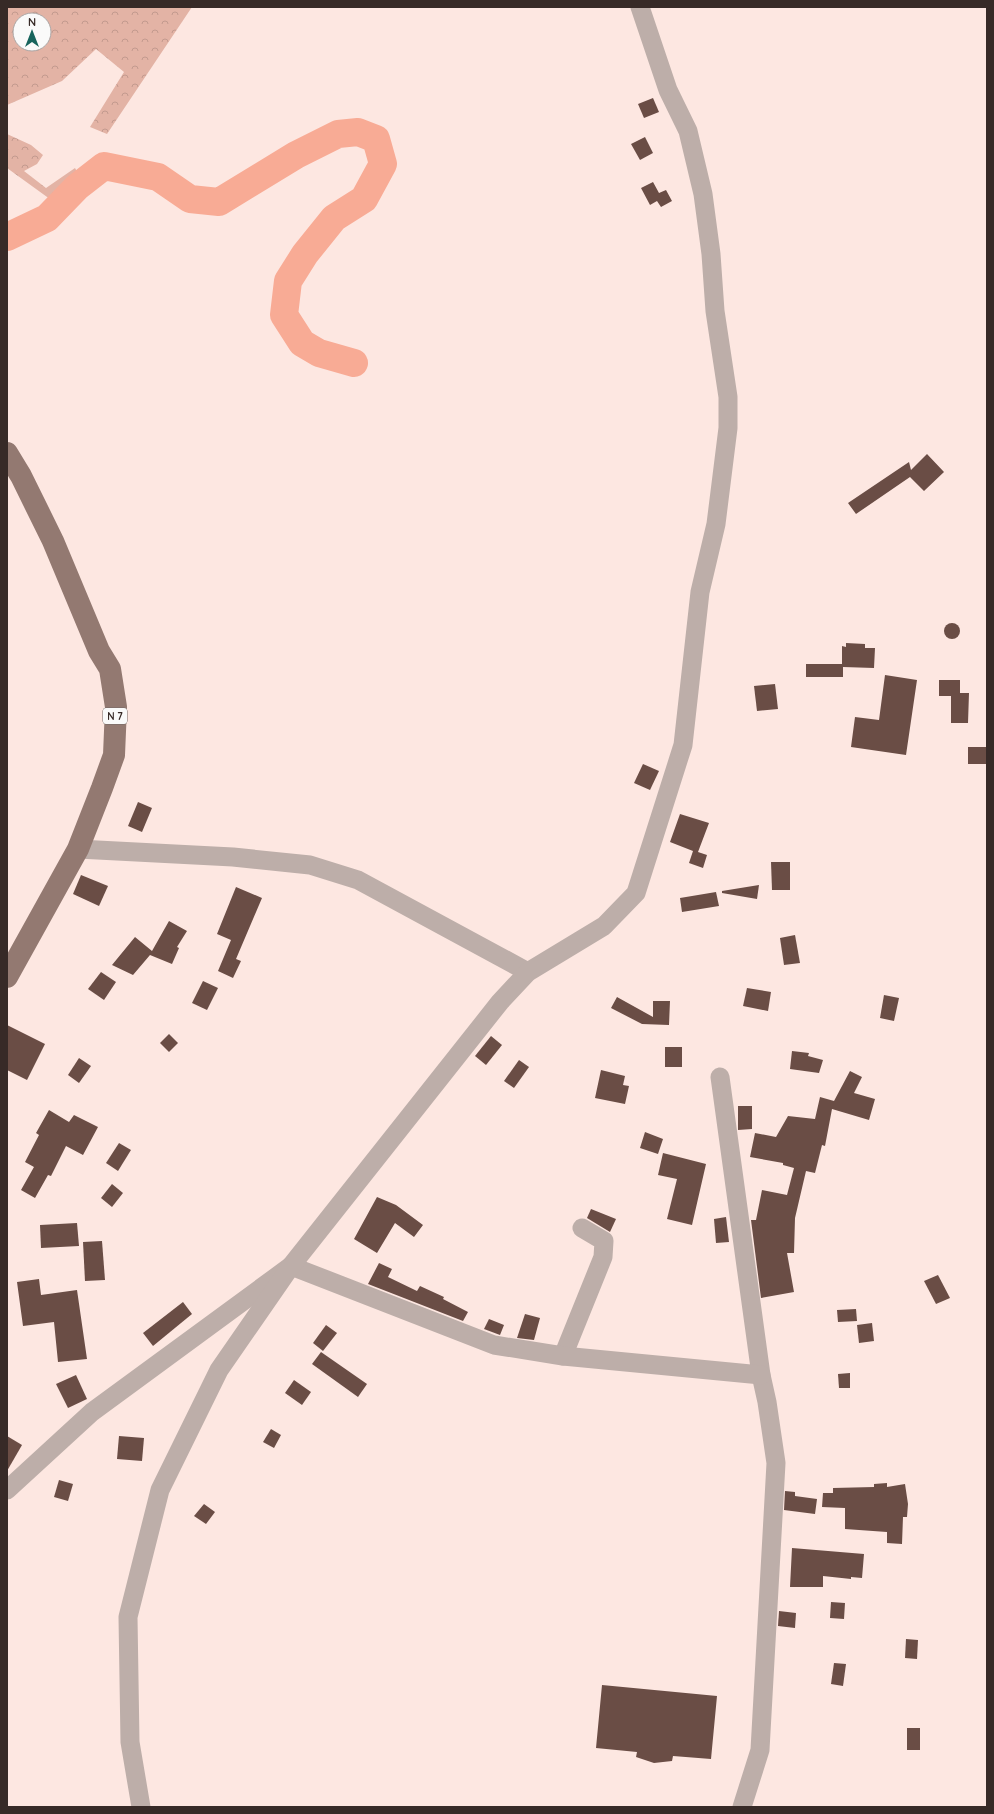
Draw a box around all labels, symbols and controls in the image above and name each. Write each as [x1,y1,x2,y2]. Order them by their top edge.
north arrow [12,12,52,52]
text: N [28,15,36,29]
road number: N 7 [103,708,127,724]

